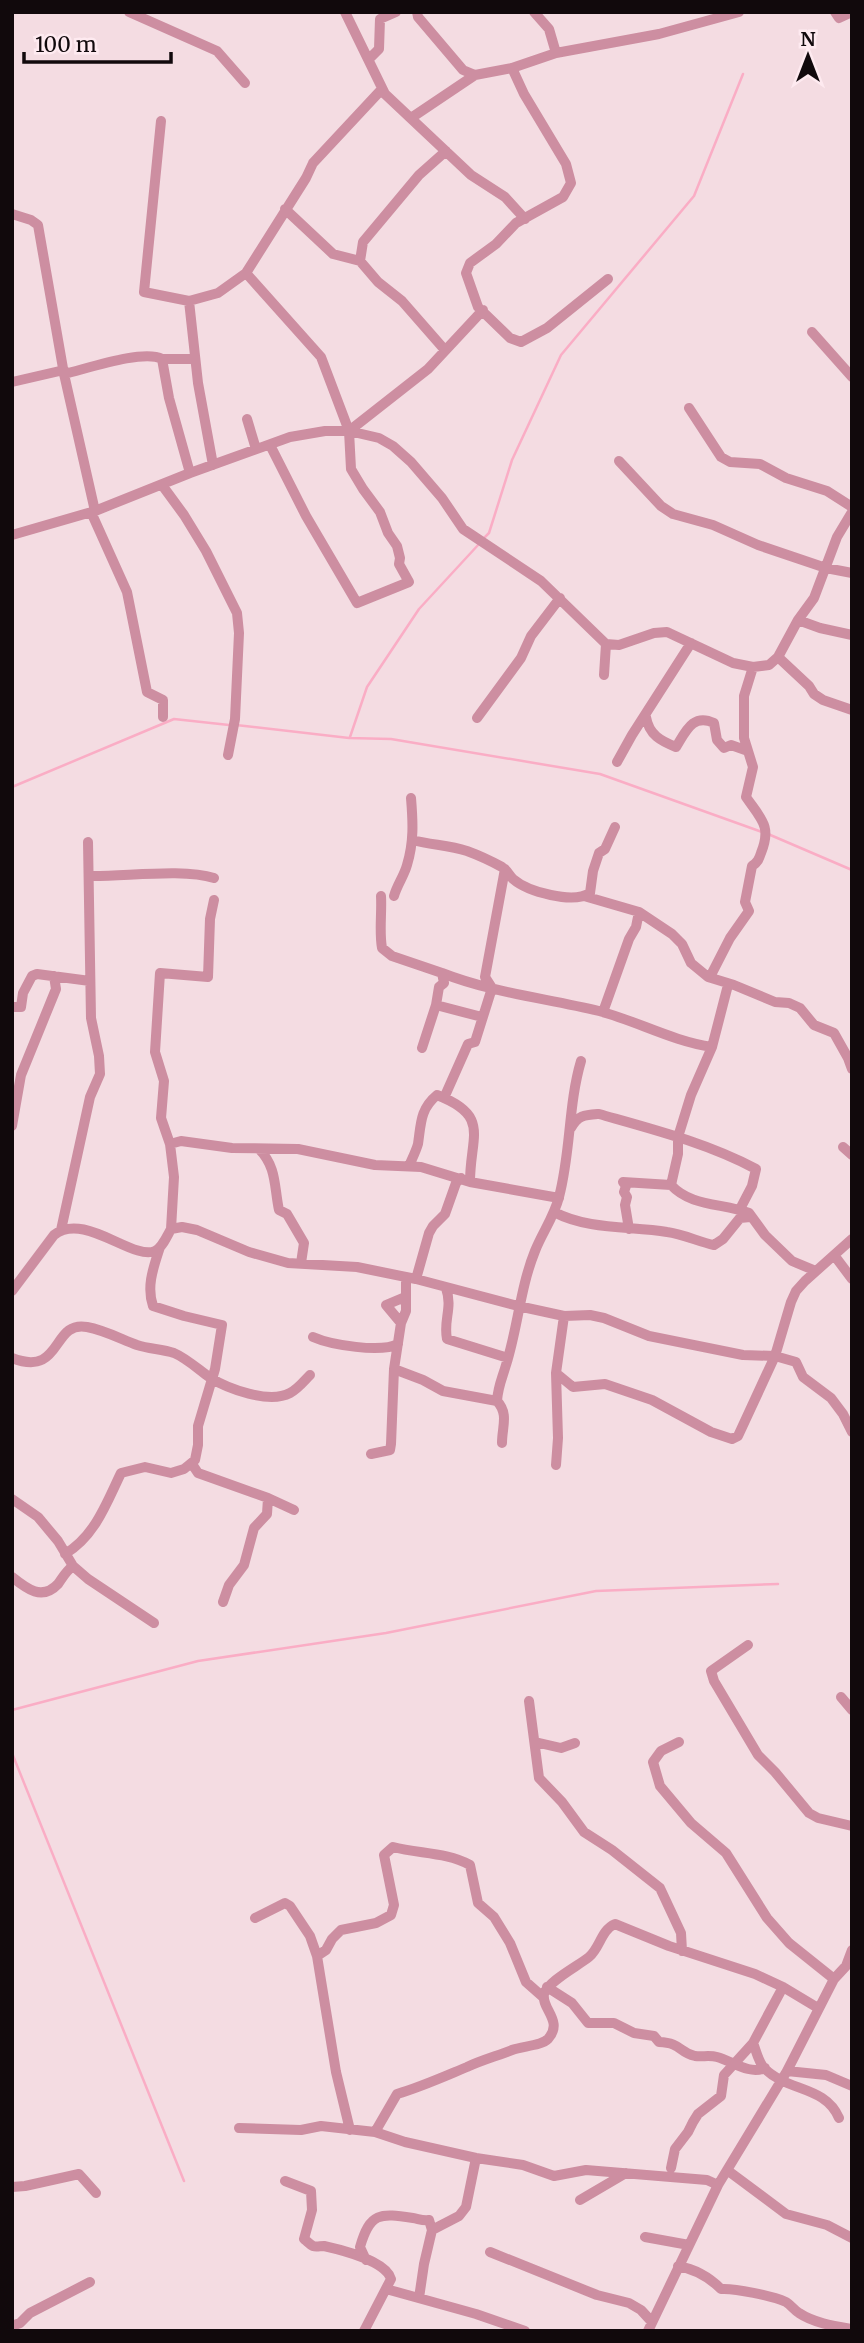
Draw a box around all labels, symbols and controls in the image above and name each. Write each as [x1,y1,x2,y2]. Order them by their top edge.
scale bar [24,21,172,65]
north arrow [773,21,843,91]
text: N [800,27,816,51]
text: 100 m [35,31,97,58]

